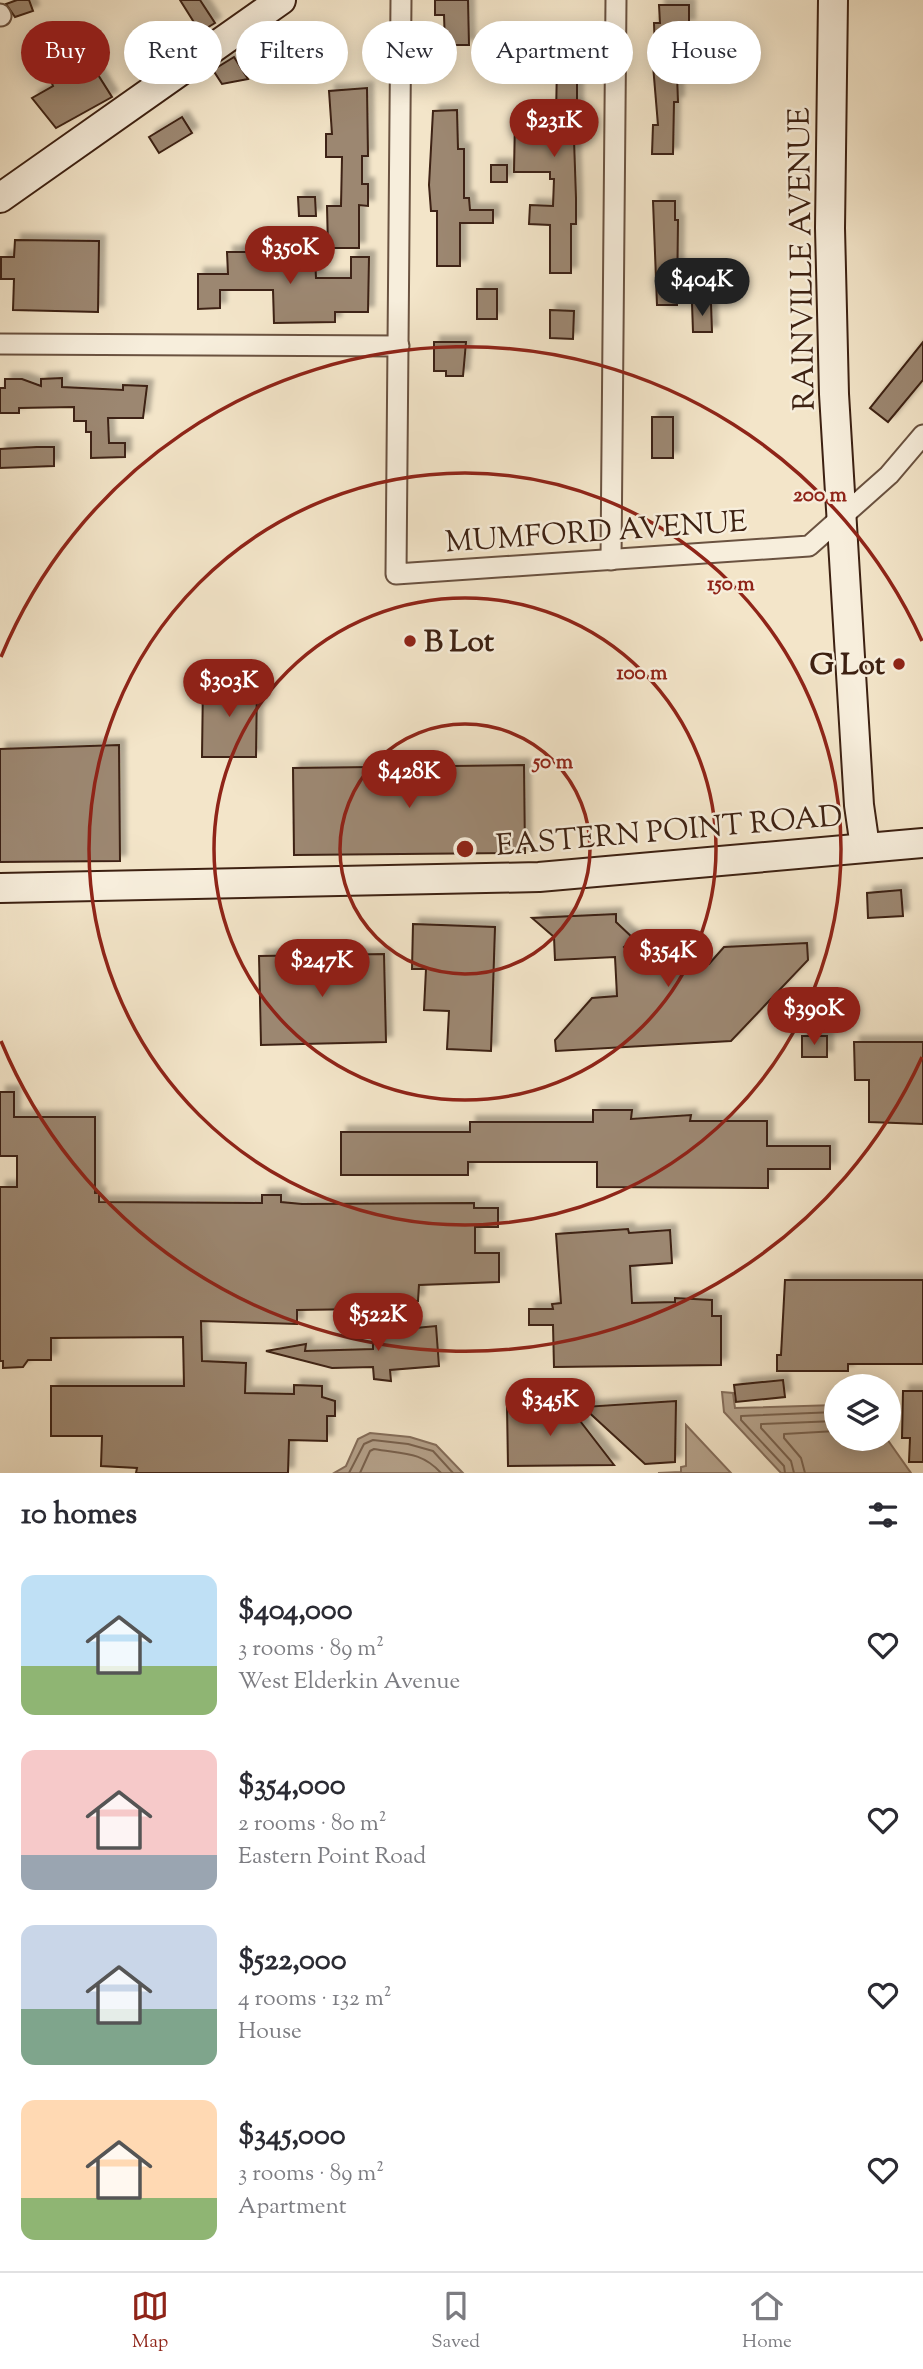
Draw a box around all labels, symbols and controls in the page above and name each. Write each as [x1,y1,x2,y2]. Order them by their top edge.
chip: Buy [21,21,110,84]
chip: Rent [124,21,222,84]
chip: Filters [236,21,348,84]
chip: New [362,21,457,84]
chip: Apartment [471,21,633,84]
chip: House [647,21,761,84]
pin: $231K [505,100,603,159]
text: $231K [526,105,582,138]
street label: RAINVILLE AVENUE [779,107,828,411]
pin: $350K [241,226,339,286]
text: $350K [261,232,319,265]
pin: $404K [653,258,751,318]
text: $404K [671,264,733,297]
text: 200 m [793,481,848,511]
street label: MUMFORD AVENUE [444,501,749,565]
text: 150 m [707,570,755,600]
place label: B Lot [424,622,495,665]
marker: B Lot [402,633,418,649]
place label: G Lot [809,645,886,688]
marker: G Lot [891,656,907,672]
text: 100 m [617,659,668,689]
pin: $303K [180,660,278,719]
text: $303K [199,665,259,698]
text: 50 m [531,748,574,778]
pin: $428K [360,750,458,810]
text: $428K [378,756,440,789]
street label: EASTERN POINT ROAD [494,796,844,869]
centre of rings [453,837,477,861]
pin: $354K [619,930,717,989]
text: $354K [639,935,697,968]
pin: $247K [273,940,371,999]
text: $247K [291,945,353,978]
pin: $390K [765,988,863,1047]
text: $390K [783,993,845,1026]
pin: $522K [329,1294,427,1353]
text: $522K [349,1299,407,1332]
map controls [824,1374,901,1451]
button: layers [824,1374,901,1451]
pin: $345K [501,1378,599,1438]
text: $345K [521,1384,579,1417]
text: 10 homes [21,1494,137,1537]
icon: filters [864,1496,902,1534]
text: $404,000 [238,1590,353,1633]
icon: home [77,1603,161,1687]
icon: heart [864,1626,902,1664]
text: 3 rooms · 89 m² [238,1633,384,1666]
text: West Elderkin Avenue [238,1666,460,1699]
text: $354,000 [238,1765,346,1808]
icon: home [77,1778,161,1862]
icon: heart [864,1801,902,1839]
text: 2 rooms · 80 m² [238,1808,386,1841]
text: Eastern Point Road [238,1841,426,1874]
text: $522,000 [238,1940,347,1983]
icon: home [77,1953,161,2037]
icon: heart [864,1976,902,2014]
text: 4 rooms · 132 m² [238,1983,391,2016]
text: House [238,2016,302,2049]
text: $345,000 [238,2115,346,2158]
icon: home [77,2128,161,2212]
icon: heart [864,2151,902,2189]
text: 3 rooms · 89 m² [238,2158,384,2191]
text: Apartment [238,2191,347,2224]
tab: Map [131,2287,169,2356]
tab: Saved [431,2287,480,2356]
tab: Home [742,2287,792,2356]

